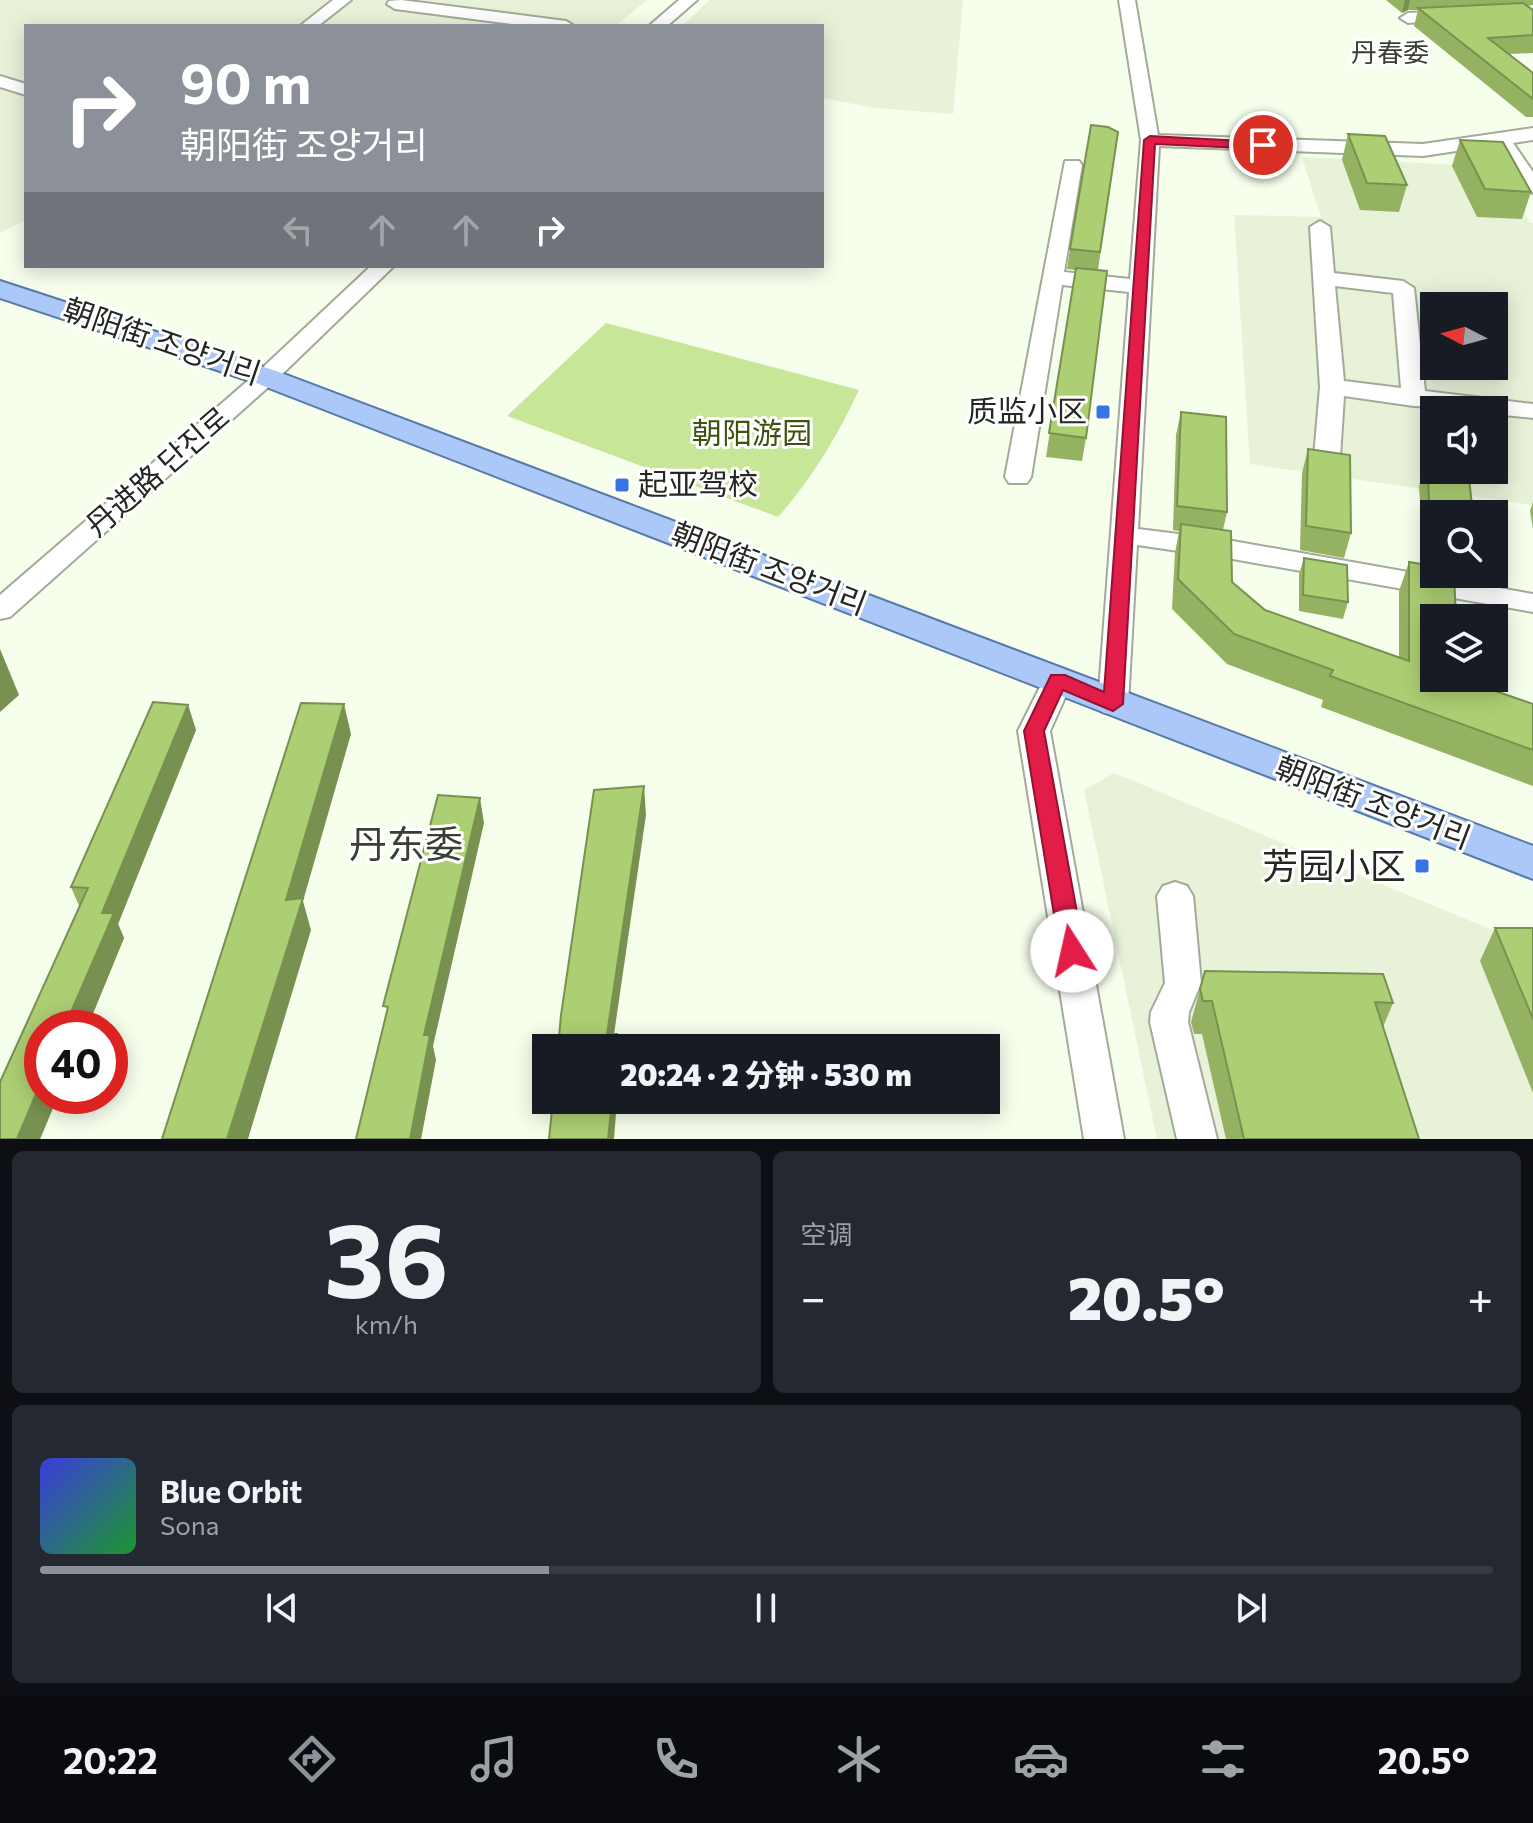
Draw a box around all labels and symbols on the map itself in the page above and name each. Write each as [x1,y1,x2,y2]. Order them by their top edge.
district label: 丹春委 [1351,36,1429,67]
pin [1229,111,1297,179]
street label: 朝阳街 조양거리 [59,289,266,391]
north arrow [1420,292,1508,380]
place label: 质监小区 [967,391,1087,428]
street label: 丹进路 단진로 [77,398,236,543]
marker: 质监小区 [1094,403,1112,421]
park label: 朝阳游园 [692,413,812,450]
place label: 起亚驾校 [638,464,758,501]
marker: 起亚驾校 [613,476,631,494]
street label: 朝阳街 조양거리 [667,512,873,621]
street label: 朝阳街 조양거리 [1271,746,1477,855]
district label: 丹东委 [349,819,463,866]
place label: 芳园小区 [1262,842,1406,886]
marker: 芳园小区 [1413,857,1431,875]
position arrow [1030,909,1114,993]
speed limit sign: 40 [24,1010,128,1114]

